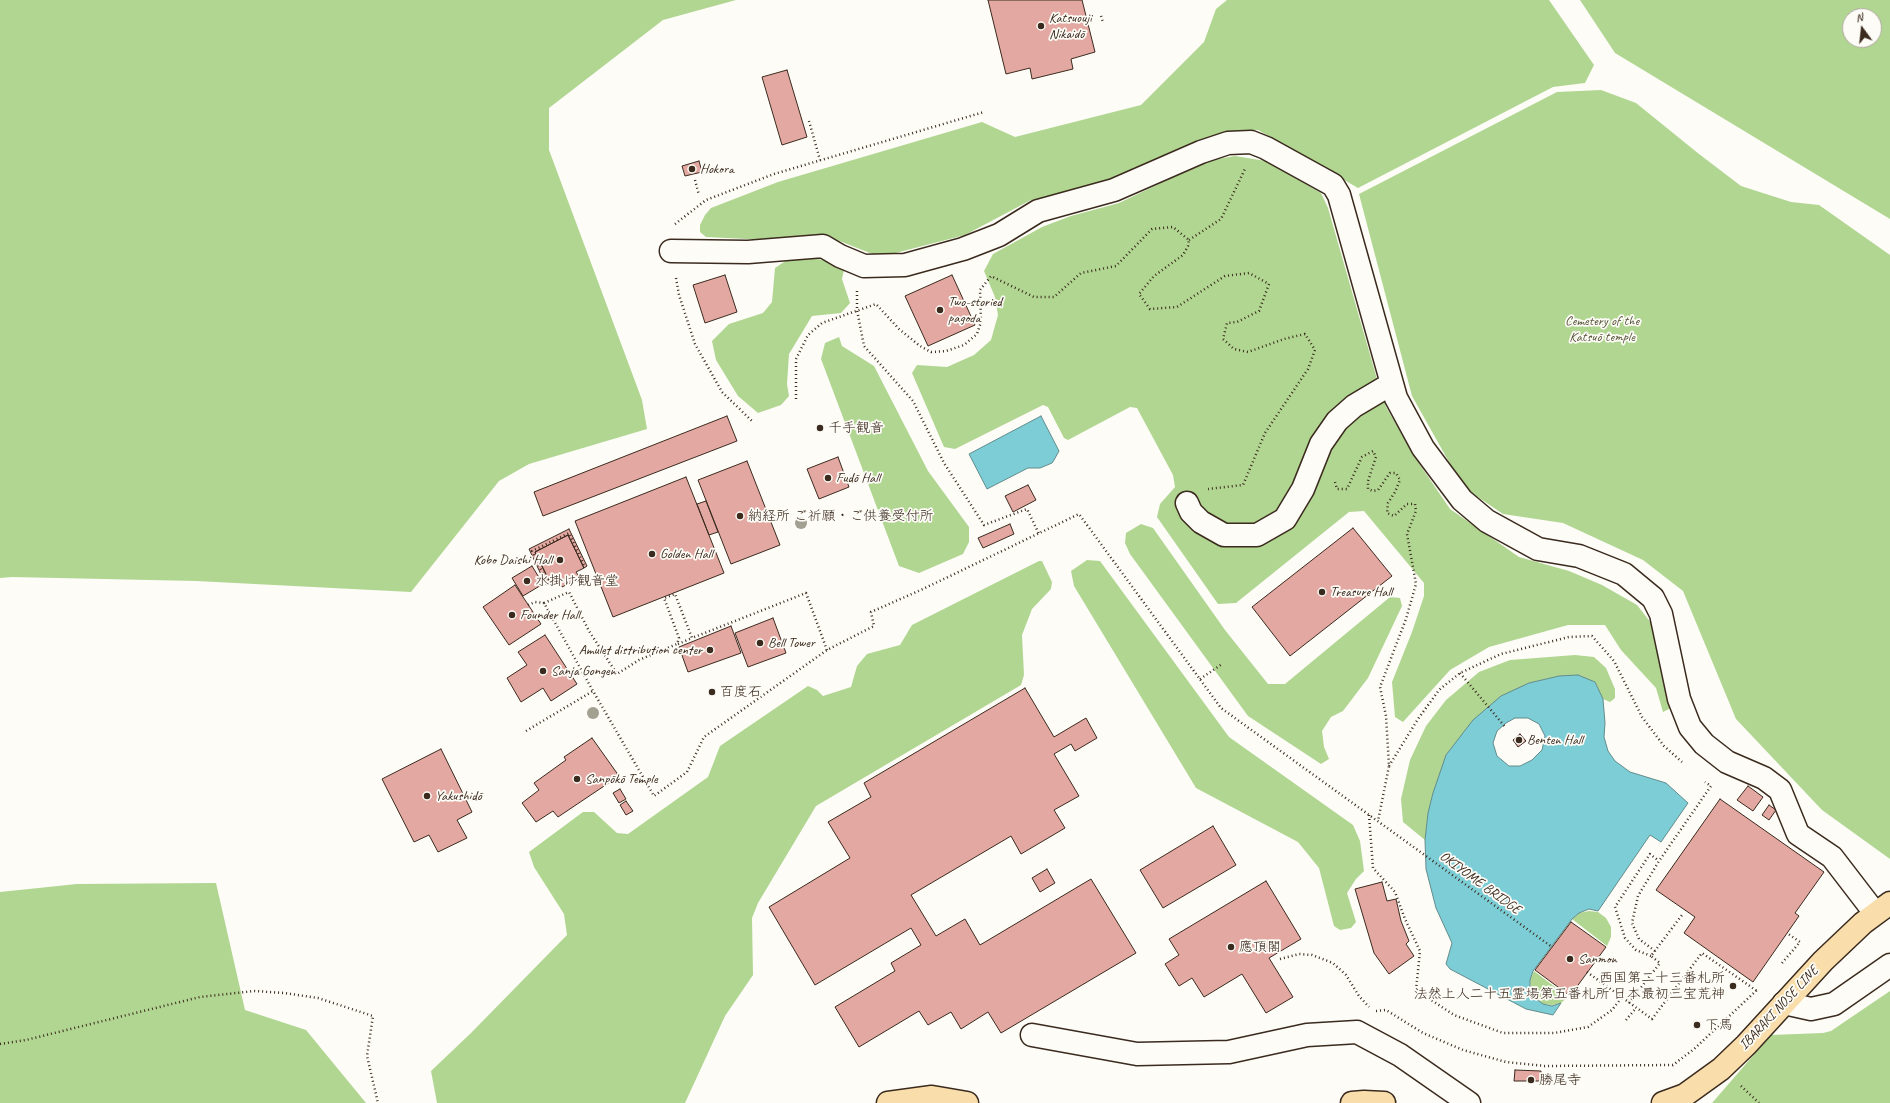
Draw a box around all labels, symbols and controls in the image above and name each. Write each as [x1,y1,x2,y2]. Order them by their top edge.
north arrow [1842,8,1882,48]
place label: Katsuouji Nikaidō [1049,10,1092,42]
text: N [1854,10,1864,25]
marker: Katsuouji Nikaidō [1036,21,1046,31]
place label: Hokora [700,161,734,177]
marker: Hokora [687,164,697,174]
place label: Two-storied pagoda [948,294,1002,326]
marker: Two-storied pagoda [935,305,945,315]
park label: Cemetery of the Katsuō temple [1565,313,1639,346]
place label: 千手観音 [828,420,884,436]
marker: 千手観音 [815,423,825,433]
place label: Fudō Hall [836,470,880,486]
marker: Fudō Hall [823,473,833,483]
place label: 納経所 ご祈願・ご供養受付所 [748,508,933,524]
marker: 納経所 ご祈願・ご供養受付所 [735,511,745,521]
place label: Golden Hall [660,546,713,562]
marker: Golden Hall [647,549,657,559]
place label: Kobo Daishi Hall [474,552,552,568]
marker: Kobo Daishi Hall [555,555,565,565]
place label: 水掛け観音堂 [535,573,619,589]
marker: 水掛け観音堂 [522,576,532,586]
place label: Treasure Hall [1330,584,1392,600]
marker: Treasure Hall [1317,587,1327,597]
place label: Founder Hall [520,607,580,623]
marker: Founder Hall [507,610,517,620]
place label: Bell Tower [768,635,815,651]
marker: Bell Tower [755,638,765,648]
place label: Amulet distribution center [579,642,702,658]
marker: Amulet distribution center [705,645,715,655]
place label: Sanja Gongen [551,663,616,679]
marker: Sanja Gongen [538,666,548,676]
place label: 百度石 [720,684,762,700]
marker: 百度石 [707,687,717,697]
place label: Benten Hall [1527,732,1583,748]
marker: Benten Hall [1514,735,1524,745]
place label: Sanpōkō Temple [585,771,658,787]
marker: Sanpōkō Temple [572,774,582,784]
place label: Yakushidō [435,788,482,804]
marker: Yakushidō [422,791,432,801]
street label: OKIYOME BRIDGE [1436,848,1524,918]
place label: 應頂閣 [1239,939,1281,955]
marker: 應頂閣 [1226,942,1236,952]
place label: Sanmon [1578,951,1617,967]
marker: Sanmon [1565,954,1575,964]
street label: IBARAKI NOSE LINE [1736,963,1822,1053]
place label: 西国第二十三番札所 法然上人二十五霊場第五番札所 日本最初三宝荒神 [1414,970,1725,1002]
marker: 西国第二十三番札所 法然上人二十五霊場第五番札所 日本最初三宝荒神 [1728,981,1738,991]
place label: 下馬 [1705,1017,1733,1033]
marker: 下馬 [1692,1020,1702,1030]
place label: 勝尾寺 [1539,1072,1581,1088]
marker: 勝尾寺 [1526,1075,1536,1085]

